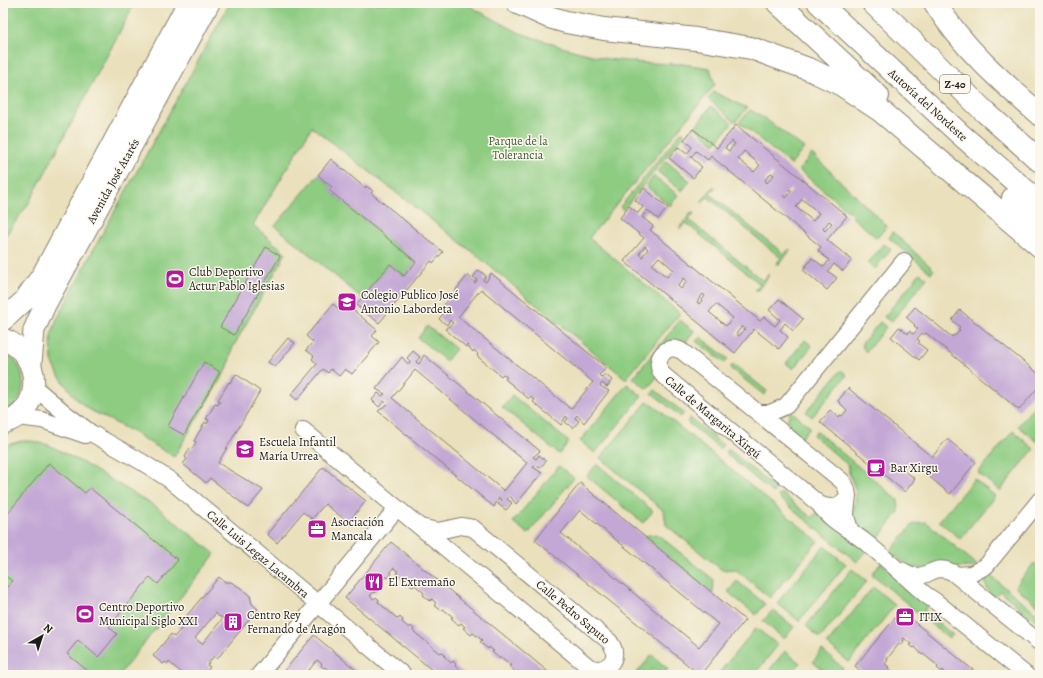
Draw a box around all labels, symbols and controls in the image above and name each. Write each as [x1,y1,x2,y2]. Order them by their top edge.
street label: Autovía del Nordeste [884,64,971,145]
road number: Z-40 [940,75,970,93]
park label: Parque de la Tolerancia [488,133,548,163]
street label: Avenida José Atarés [83,135,143,227]
place label: Club Deportivo Actur Pablo Iglesias [188,264,285,294]
sports icon: Club Deportivo Actur Pablo Iglesias [164,268,186,290]
place label: Colegio Publico José Antonio Labordeta [360,287,459,317]
school or university icon: Colegio Publico José Antonio Labordeta [336,291,358,313]
street label: Calle de Margarita Xirgú [662,372,765,462]
place label: Escuela Infantil María Urrea [259,434,336,464]
school or university icon: Escuela Infantil María Urrea [234,438,256,460]
cafe icon: Bar Xirgu [865,457,887,479]
place label: Bar Xirgu [890,460,939,476]
street label: Calle Luis Legaz Lacambra [203,506,313,602]
place label: Asociación Mancala [330,514,384,544]
office icon: Asociación Mancala [306,518,328,540]
restaurant icon: El Extremaño [363,571,385,593]
place label: El Extremaño [388,574,455,590]
street label: Calle Pedro Saputo [533,576,613,648]
place label: Centro Deportivo Municipal Siglo XXI [99,599,198,629]
sports icon: Centro Deportivo Municipal Siglo XXI [74,603,96,625]
office icon: ITIX [894,606,916,628]
place label: Centro Rey Fernando de Aragón [247,607,346,637]
place label: ITIX [919,609,942,625]
building icon: Centro Rey Fernando de Aragón [222,611,244,633]
north arrow [22,616,62,656]
text: N [40,620,56,637]

